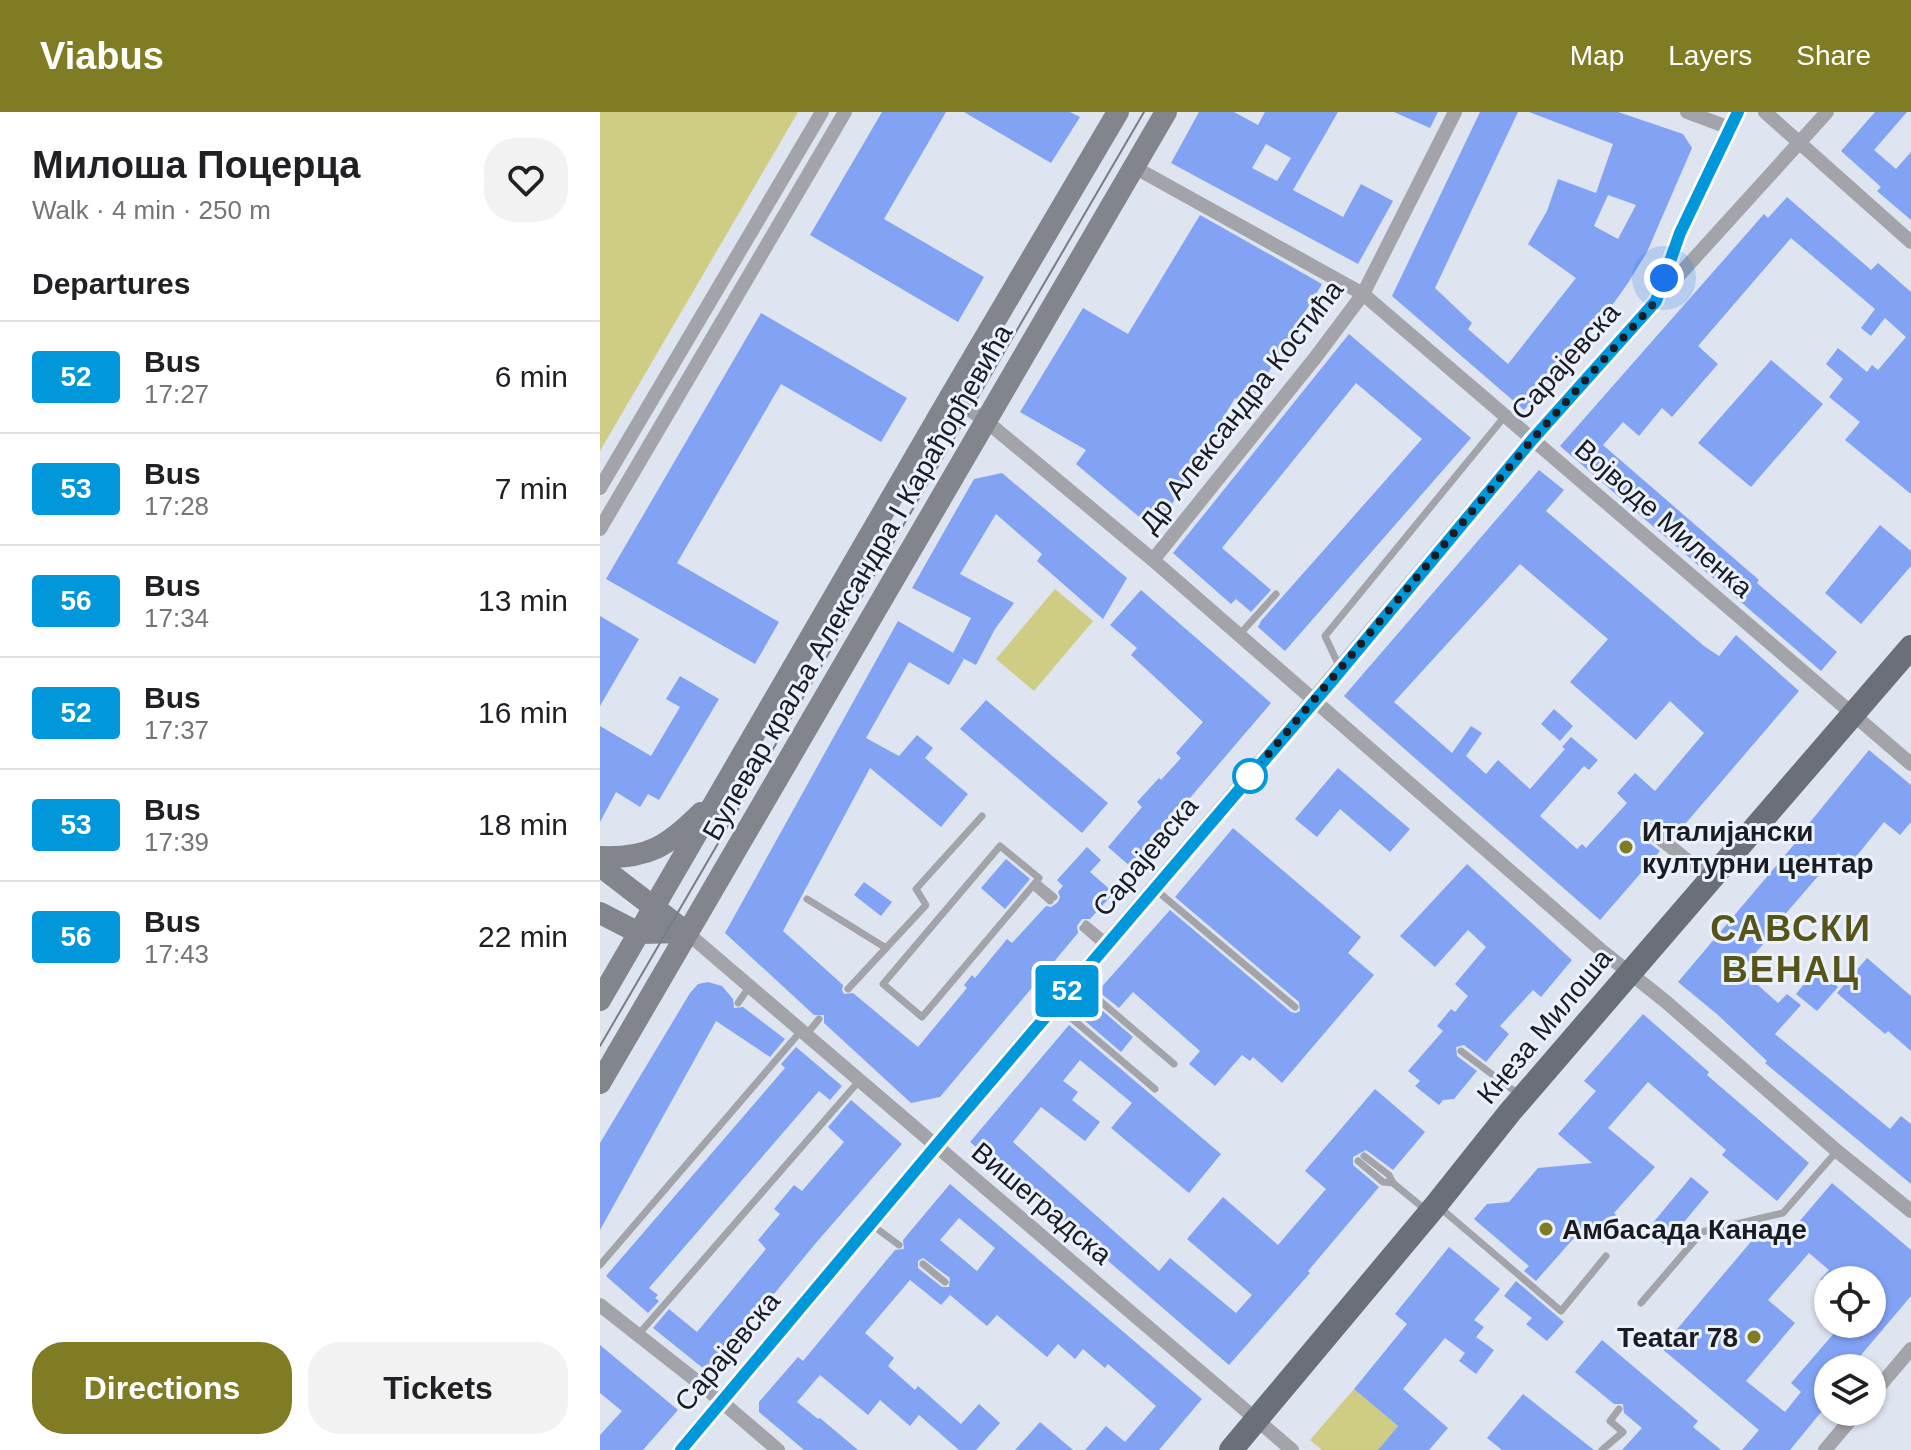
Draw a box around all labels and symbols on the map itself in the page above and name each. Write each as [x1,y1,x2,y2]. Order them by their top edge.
your location [1644,258,1684,298]
street label: Др Александра Костића [1133,274,1350,538]
street label: Сарајевска [1505,296,1626,426]
street label: Булевар краља Александра I Карађорђевића [696,319,1019,846]
street label: Војводе Миленка [1569,433,1759,604]
unlabelled marker [1233,759,1267,793]
street label: Сарајевска [1087,790,1204,922]
place label: Италијански културни центар [1642,816,1874,879]
marker: Италијански културни центар [1617,838,1635,856]
district label: САВСКИ ВЕНАЦ [1710,908,1872,990]
street label: Кнеза Милоша [1471,942,1618,1110]
line badge: 52 [1031,965,1103,1017]
street label: Вишеградска [966,1136,1118,1271]
place label: Амбасада Канаде [1562,1214,1807,1245]
marker: Амбасада Канаде [1537,1220,1555,1238]
street label: Сарајевска [669,1285,786,1417]
place label: Teatar 78 [1617,1322,1738,1353]
marker: Teatar 78 [1745,1328,1763,1346]

